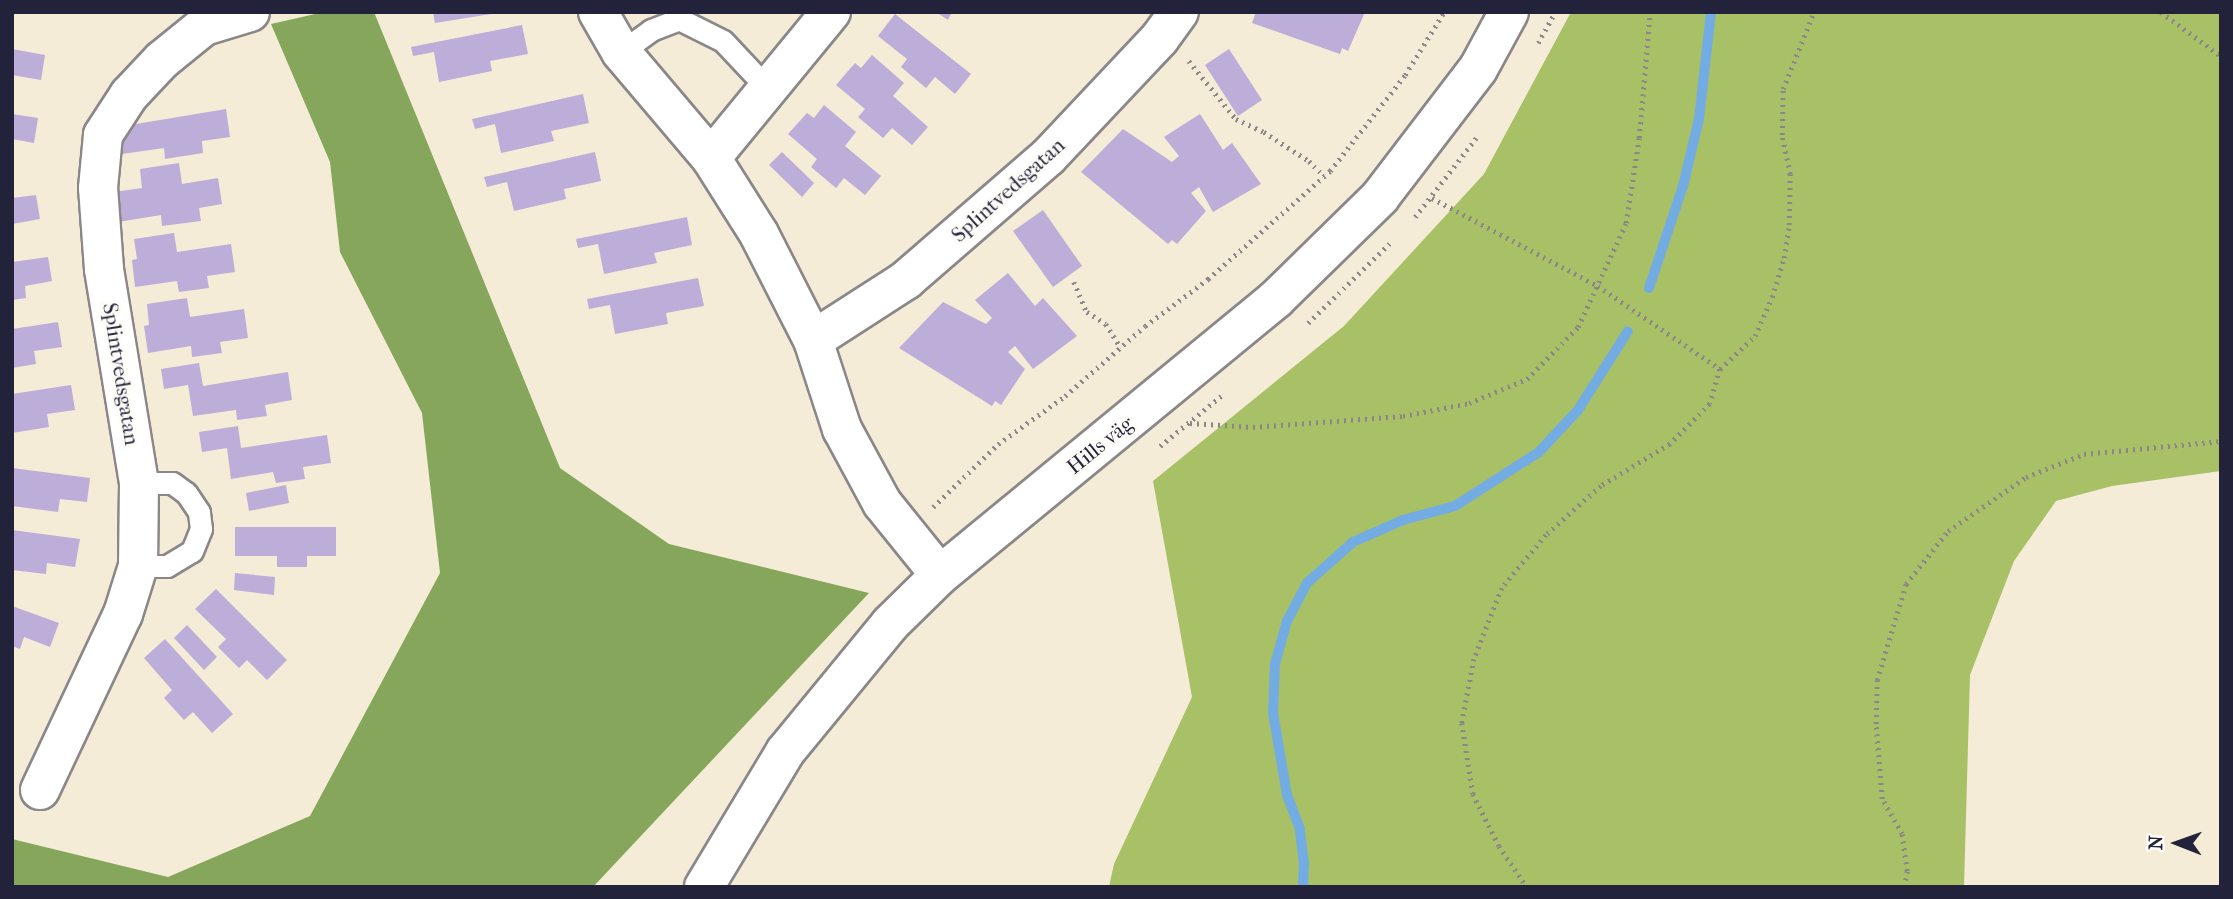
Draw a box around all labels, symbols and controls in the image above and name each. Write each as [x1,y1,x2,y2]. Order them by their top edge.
street label: Splintvedsgatan [946,133,1070,247]
street label: Splintvedsgatan [97,301,145,447]
street label: Hills väg [1062,411,1138,479]
north arrow [2142,808,2212,878]
text: N [2145,835,2167,850]

